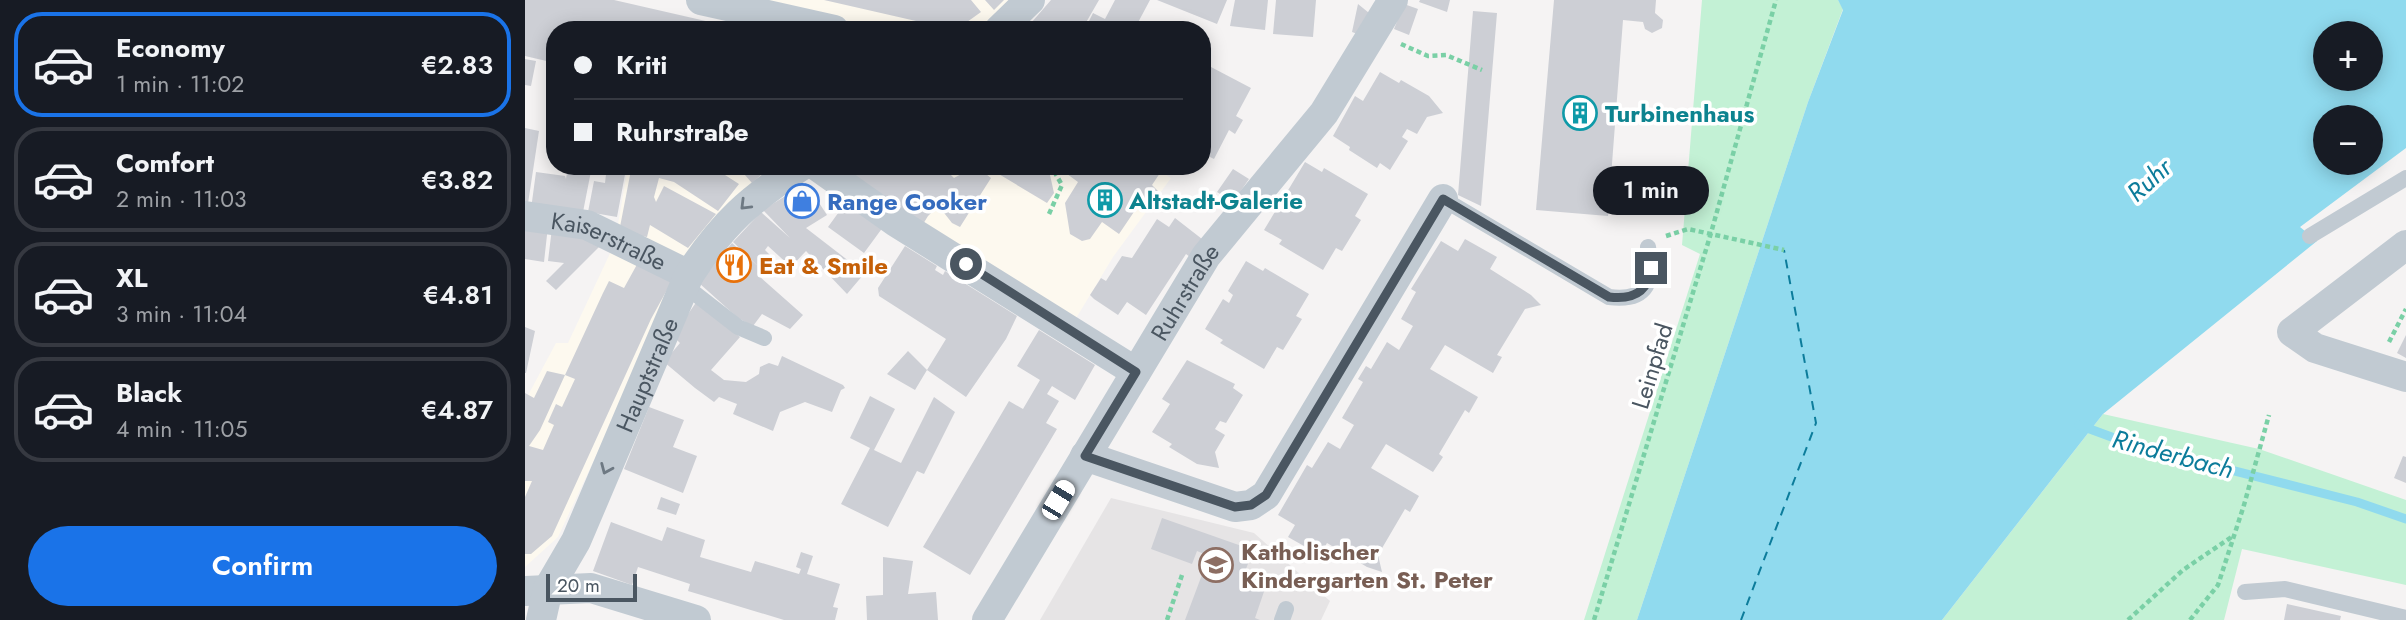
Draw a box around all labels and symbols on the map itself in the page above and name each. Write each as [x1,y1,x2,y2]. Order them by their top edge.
building icon: Turbinenhaus [1561,94,1599,132]
place label: Turbinenhaus [1605,96,1754,131]
water label: Ruhr [2118,149,2181,211]
callout: 1 min [1593,166,1709,216]
building icon: Altstadt-Galerie [1086,181,1124,219]
shop icon: Range Cooker [783,182,821,220]
place label: Altstadt-Galerie [1128,183,1303,218]
place label: Range Cooker [827,184,987,219]
one-way arrow [741,197,754,210]
street label: Kaiserstraße [549,203,673,279]
street label: Ruhrstraße [1142,235,1227,347]
restaurant icon: Eat & Smile [715,246,753,284]
place label: Eat & Smile [759,248,888,283]
route start [950,248,982,280]
route end [1635,252,1667,284]
street label: Hauptstraße [607,312,687,438]
street label: Leinpfad [1622,319,1682,413]
water label: Rinderbach [2108,420,2238,488]
one-way arrow [601,462,615,474]
car [1039,477,1078,523]
place label: Katholischer Kindergarten St. Peter [1241,534,1493,597]
school or university icon: Katholischer Kindergarten St. Peter [1197,546,1235,584]
scale bar [546,571,637,603]

